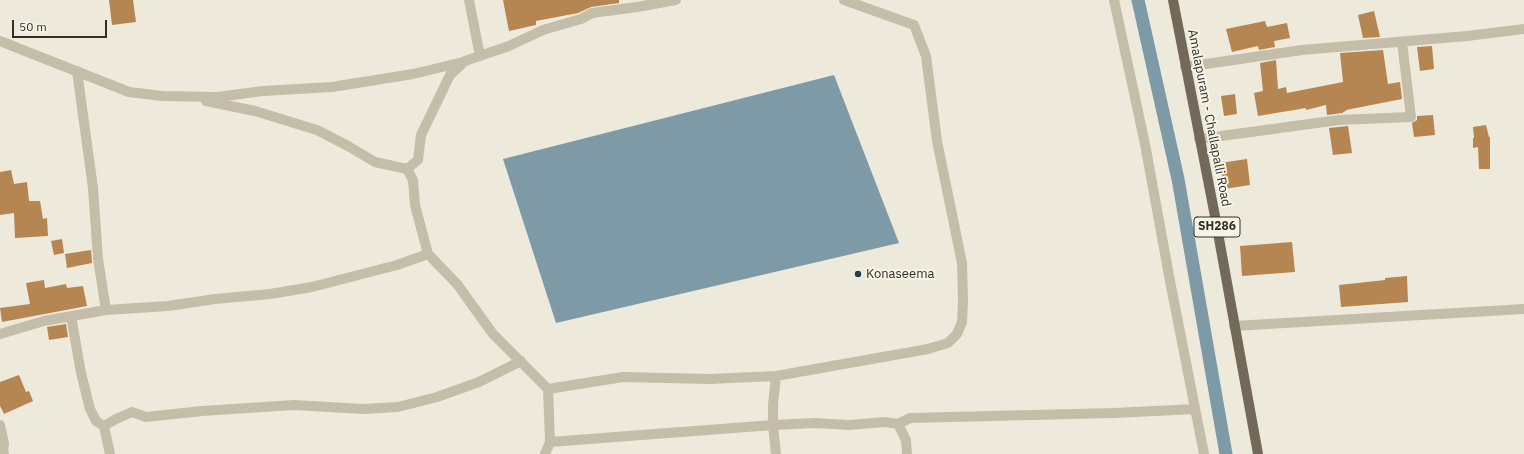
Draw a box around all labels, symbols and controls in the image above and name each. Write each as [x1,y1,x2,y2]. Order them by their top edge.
scale bar [14,12,109,38]
text: 50 m [19,19,47,34]
street label: Amalapuram - Challapalli Road [1184,28,1234,208]
road number: SH286 [1194,217,1240,237]
place label: Konaseema [866,266,934,282]
marker: Konaseema [853,269,863,279]

